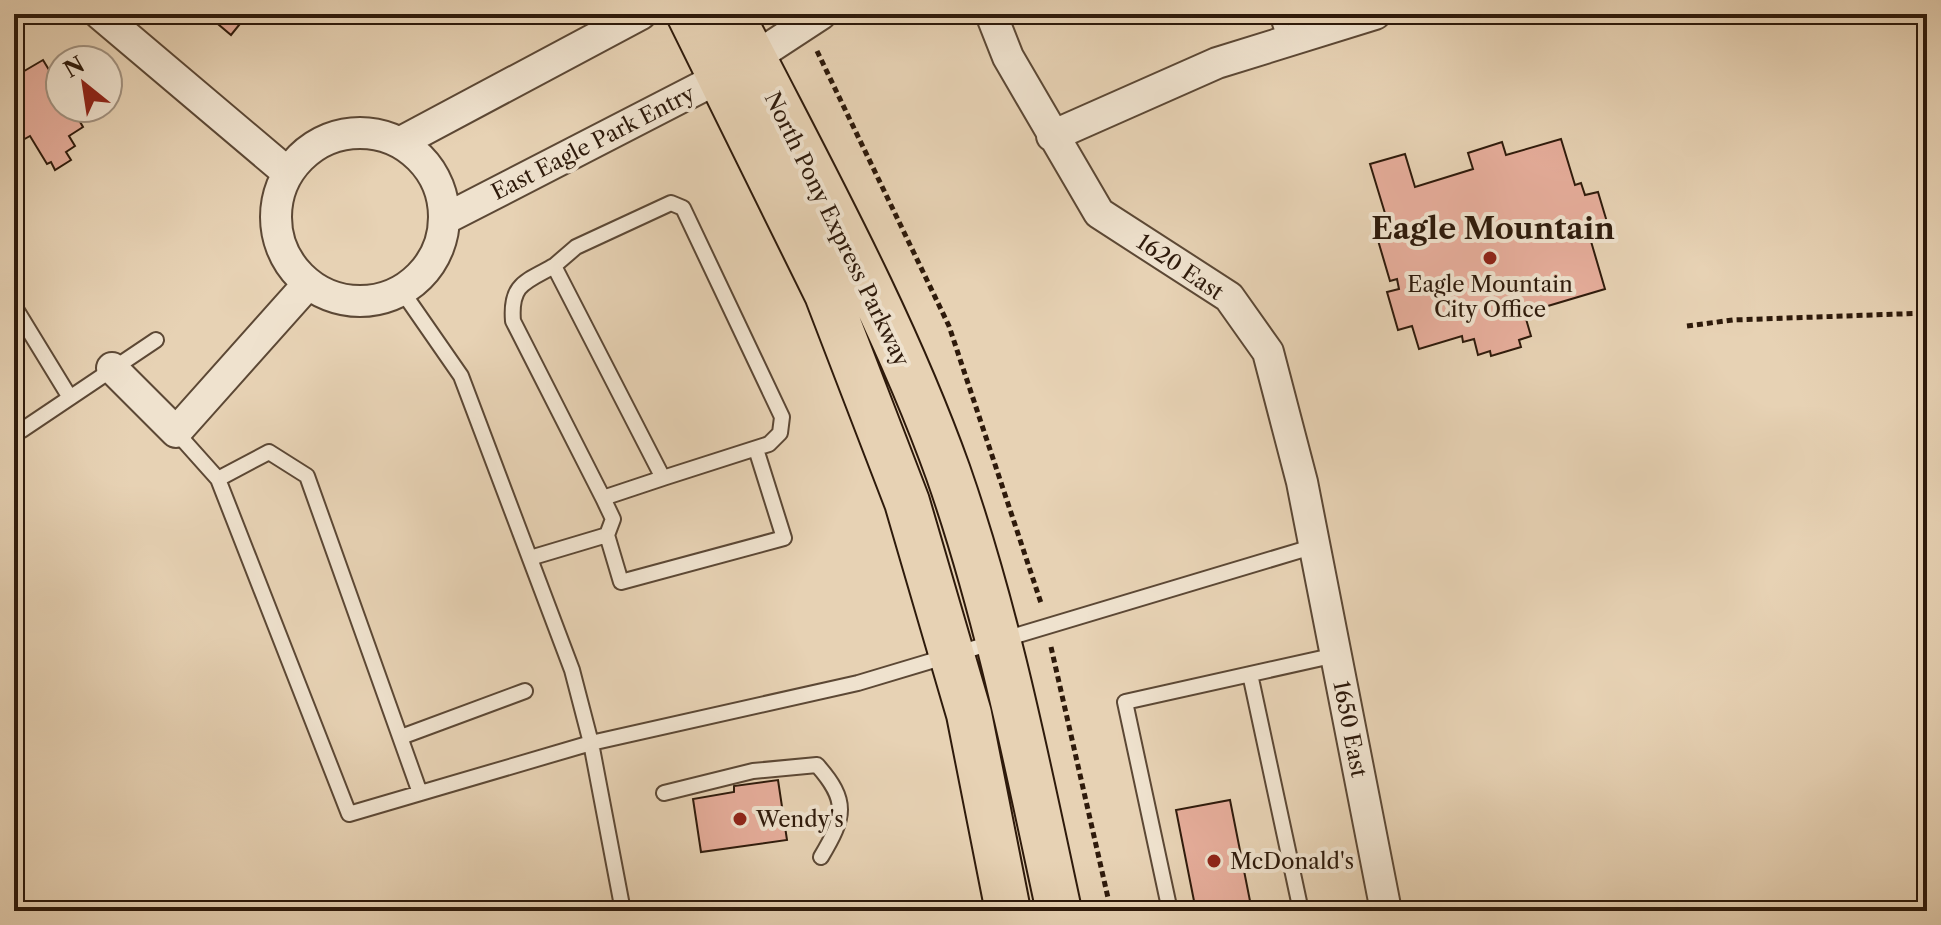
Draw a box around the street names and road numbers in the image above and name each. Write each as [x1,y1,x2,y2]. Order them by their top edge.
street label: East Eagle Park Entry [487,80,700,206]
street label: North Pony Express Parkway [759,87,916,371]
street label: 1620 East [1132,228,1229,306]
street label: 1650 East [1327,678,1373,780]

